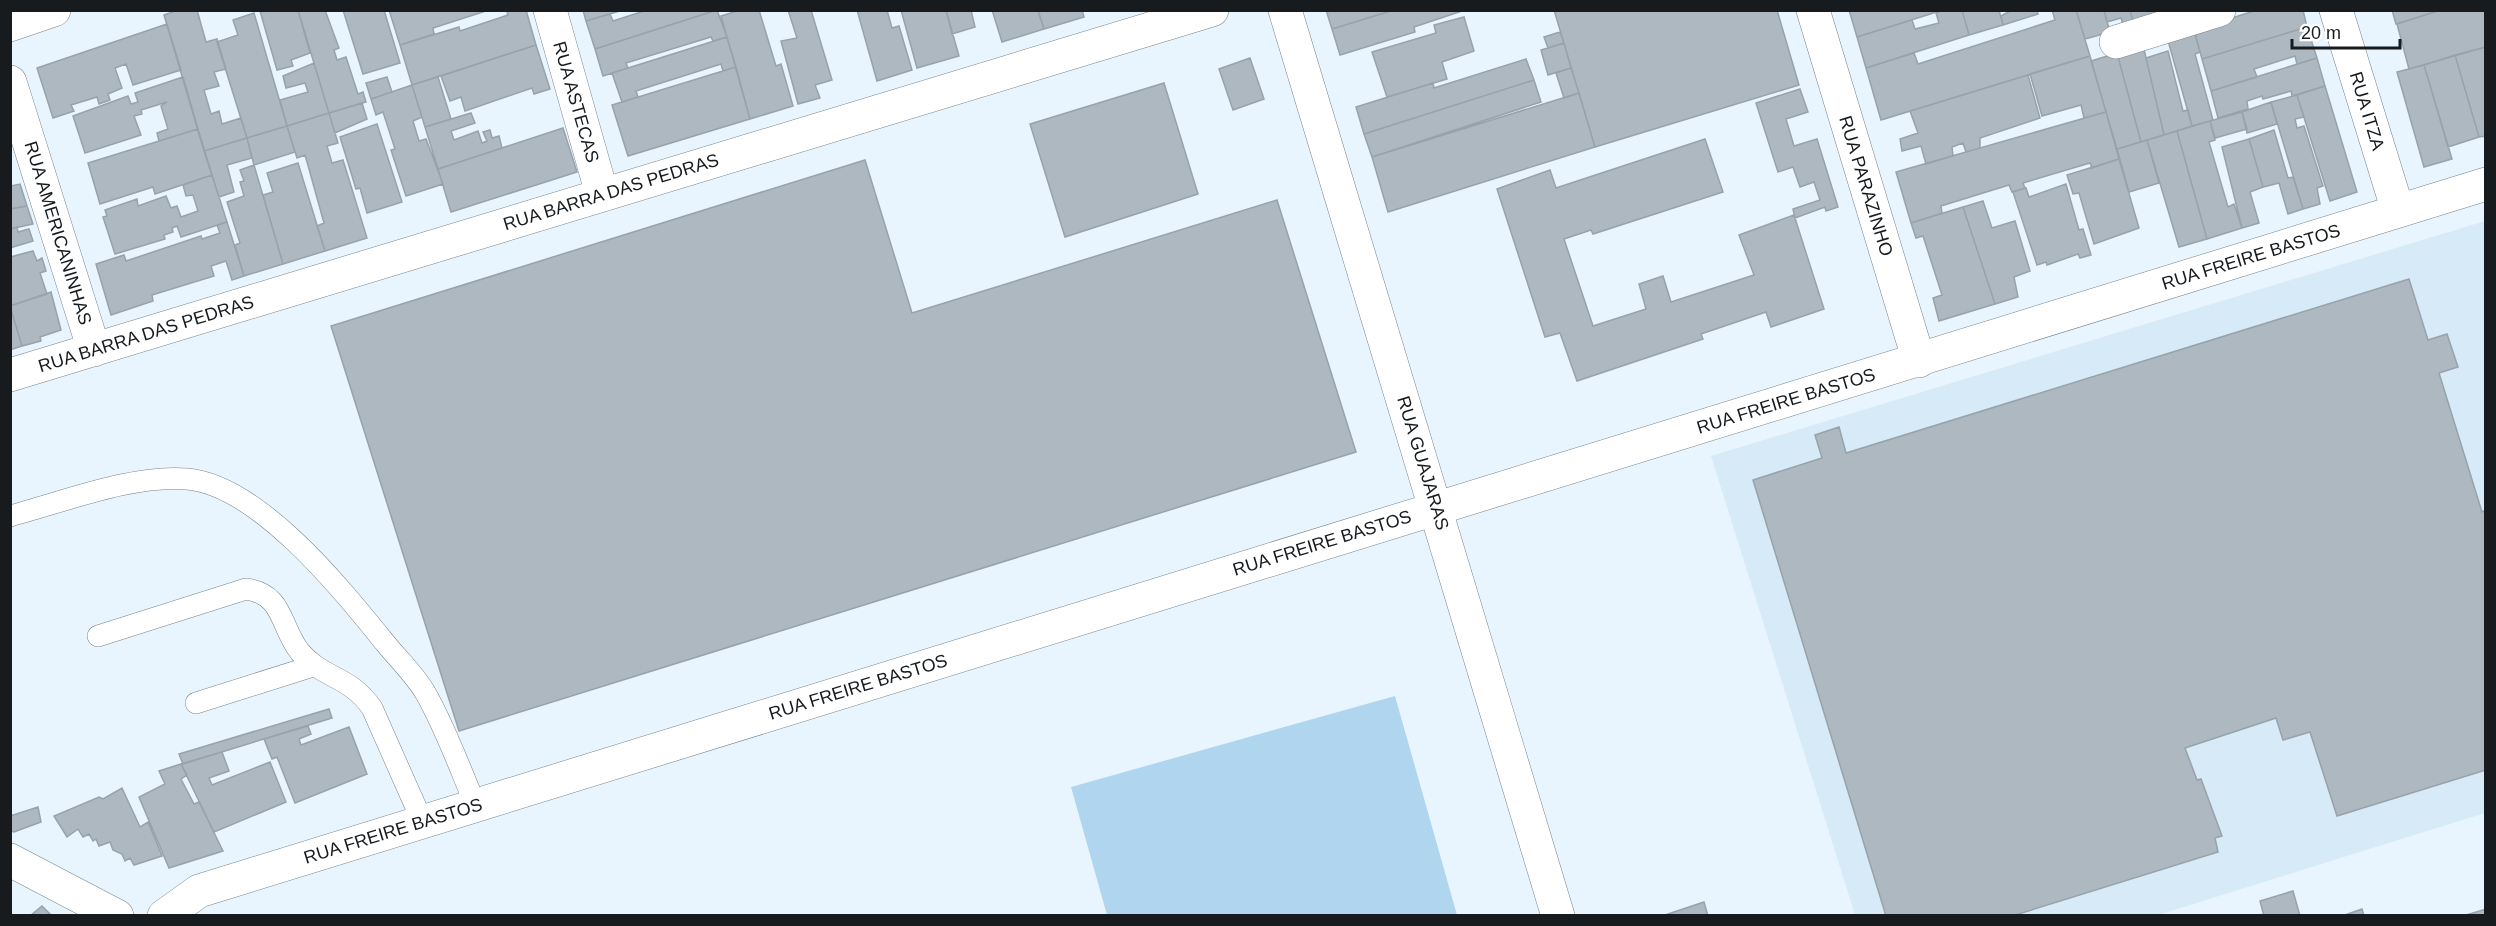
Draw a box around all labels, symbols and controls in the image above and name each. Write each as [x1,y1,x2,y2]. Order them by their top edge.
scale bar [2292,12,2400,50]
text: 20 m [2301,23,2341,43]
street label: RUA ASTECAS [549,39,603,165]
street label: RUA ITZA [2346,69,2388,153]
street label: RUA PARAZINHO [1835,113,1897,259]
street label: RUA AMERICANINHAS [21,139,95,327]
street label: RUA BARRA DAS PEDRAS [501,150,721,234]
street label: RUA FREIRE BASTOS [2159,220,2343,294]
street label: RUA BARRA DAS PEDRAS [36,292,256,376]
street label: RUA FREIRE BASTOS [1694,364,1878,438]
street label: RUA GUAJARAS [1393,394,1453,532]
street label: RUA FREIRE BASTOS [1230,506,1414,580]
street label: RUA FREIRE BASTOS [766,650,950,724]
street label: RUA FREIRE BASTOS [301,794,485,868]

